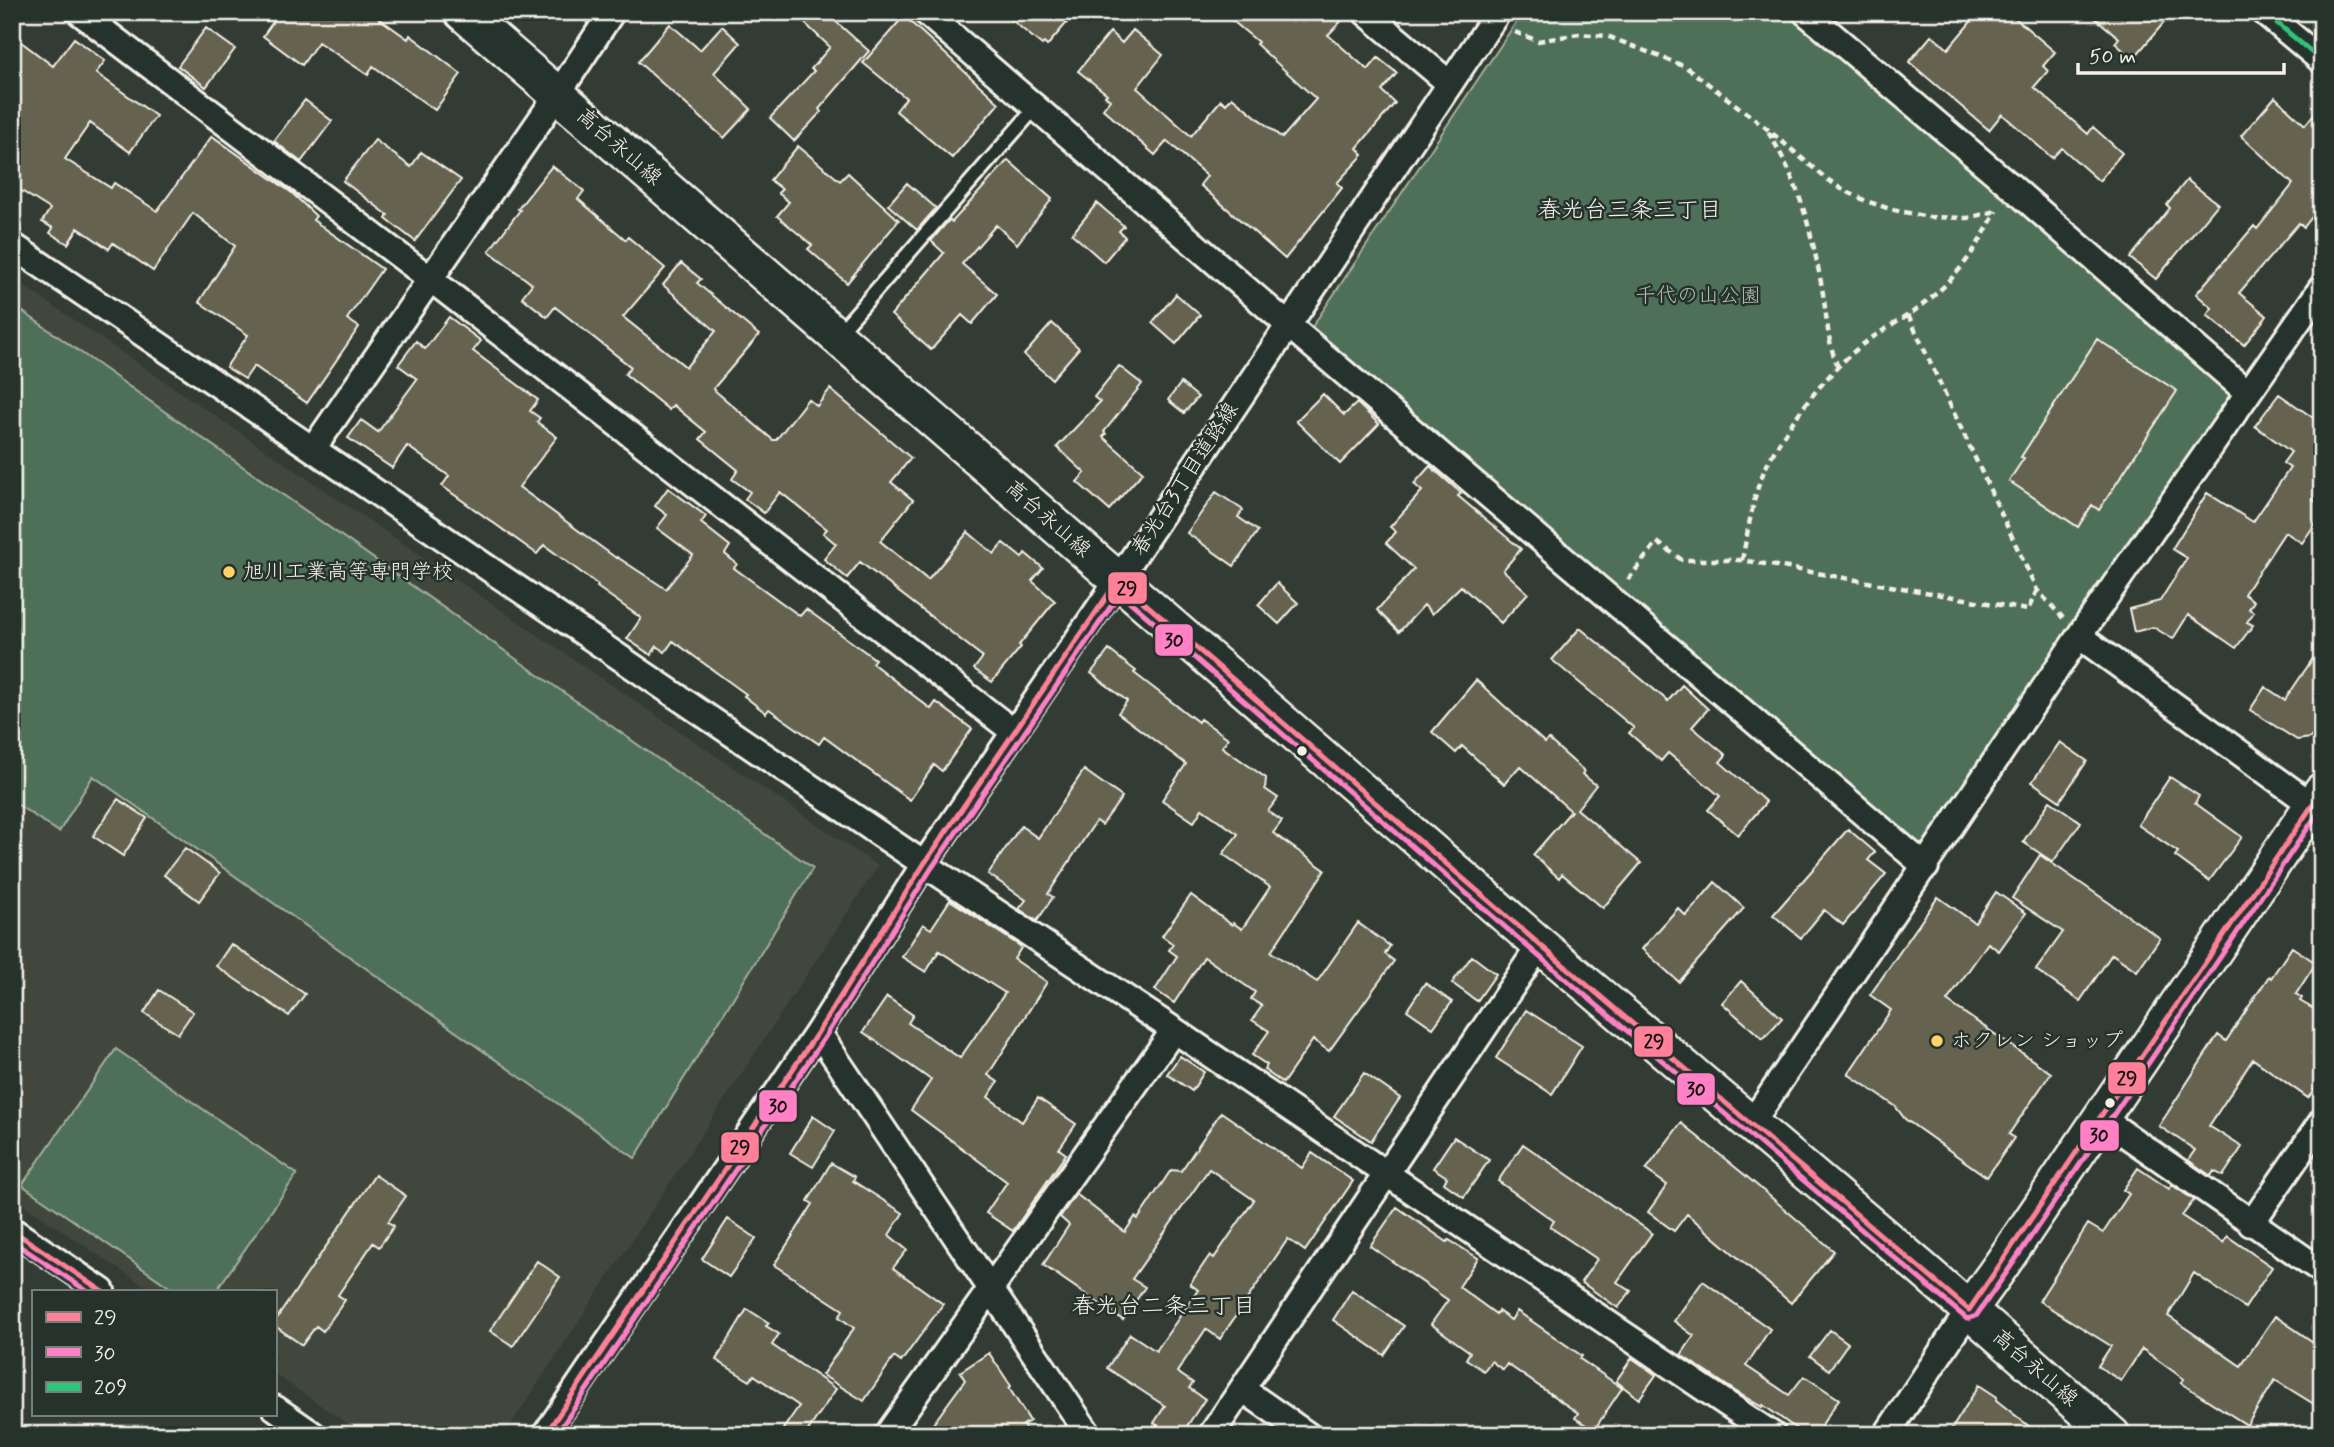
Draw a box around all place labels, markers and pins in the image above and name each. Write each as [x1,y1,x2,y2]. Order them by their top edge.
place label: 旭川工業高等専門学校 [243,558,453,586]
marker: 旭川工業高等専門学校 [221,564,237,580]
unlabelled marker [1295,744,1309,758]
place label: ホクレン ショップ [1951,1027,2124,1055]
marker: ホクレン ショップ [1929,1033,1945,1049]
unlabelled marker [2103,1096,2117,1110]

